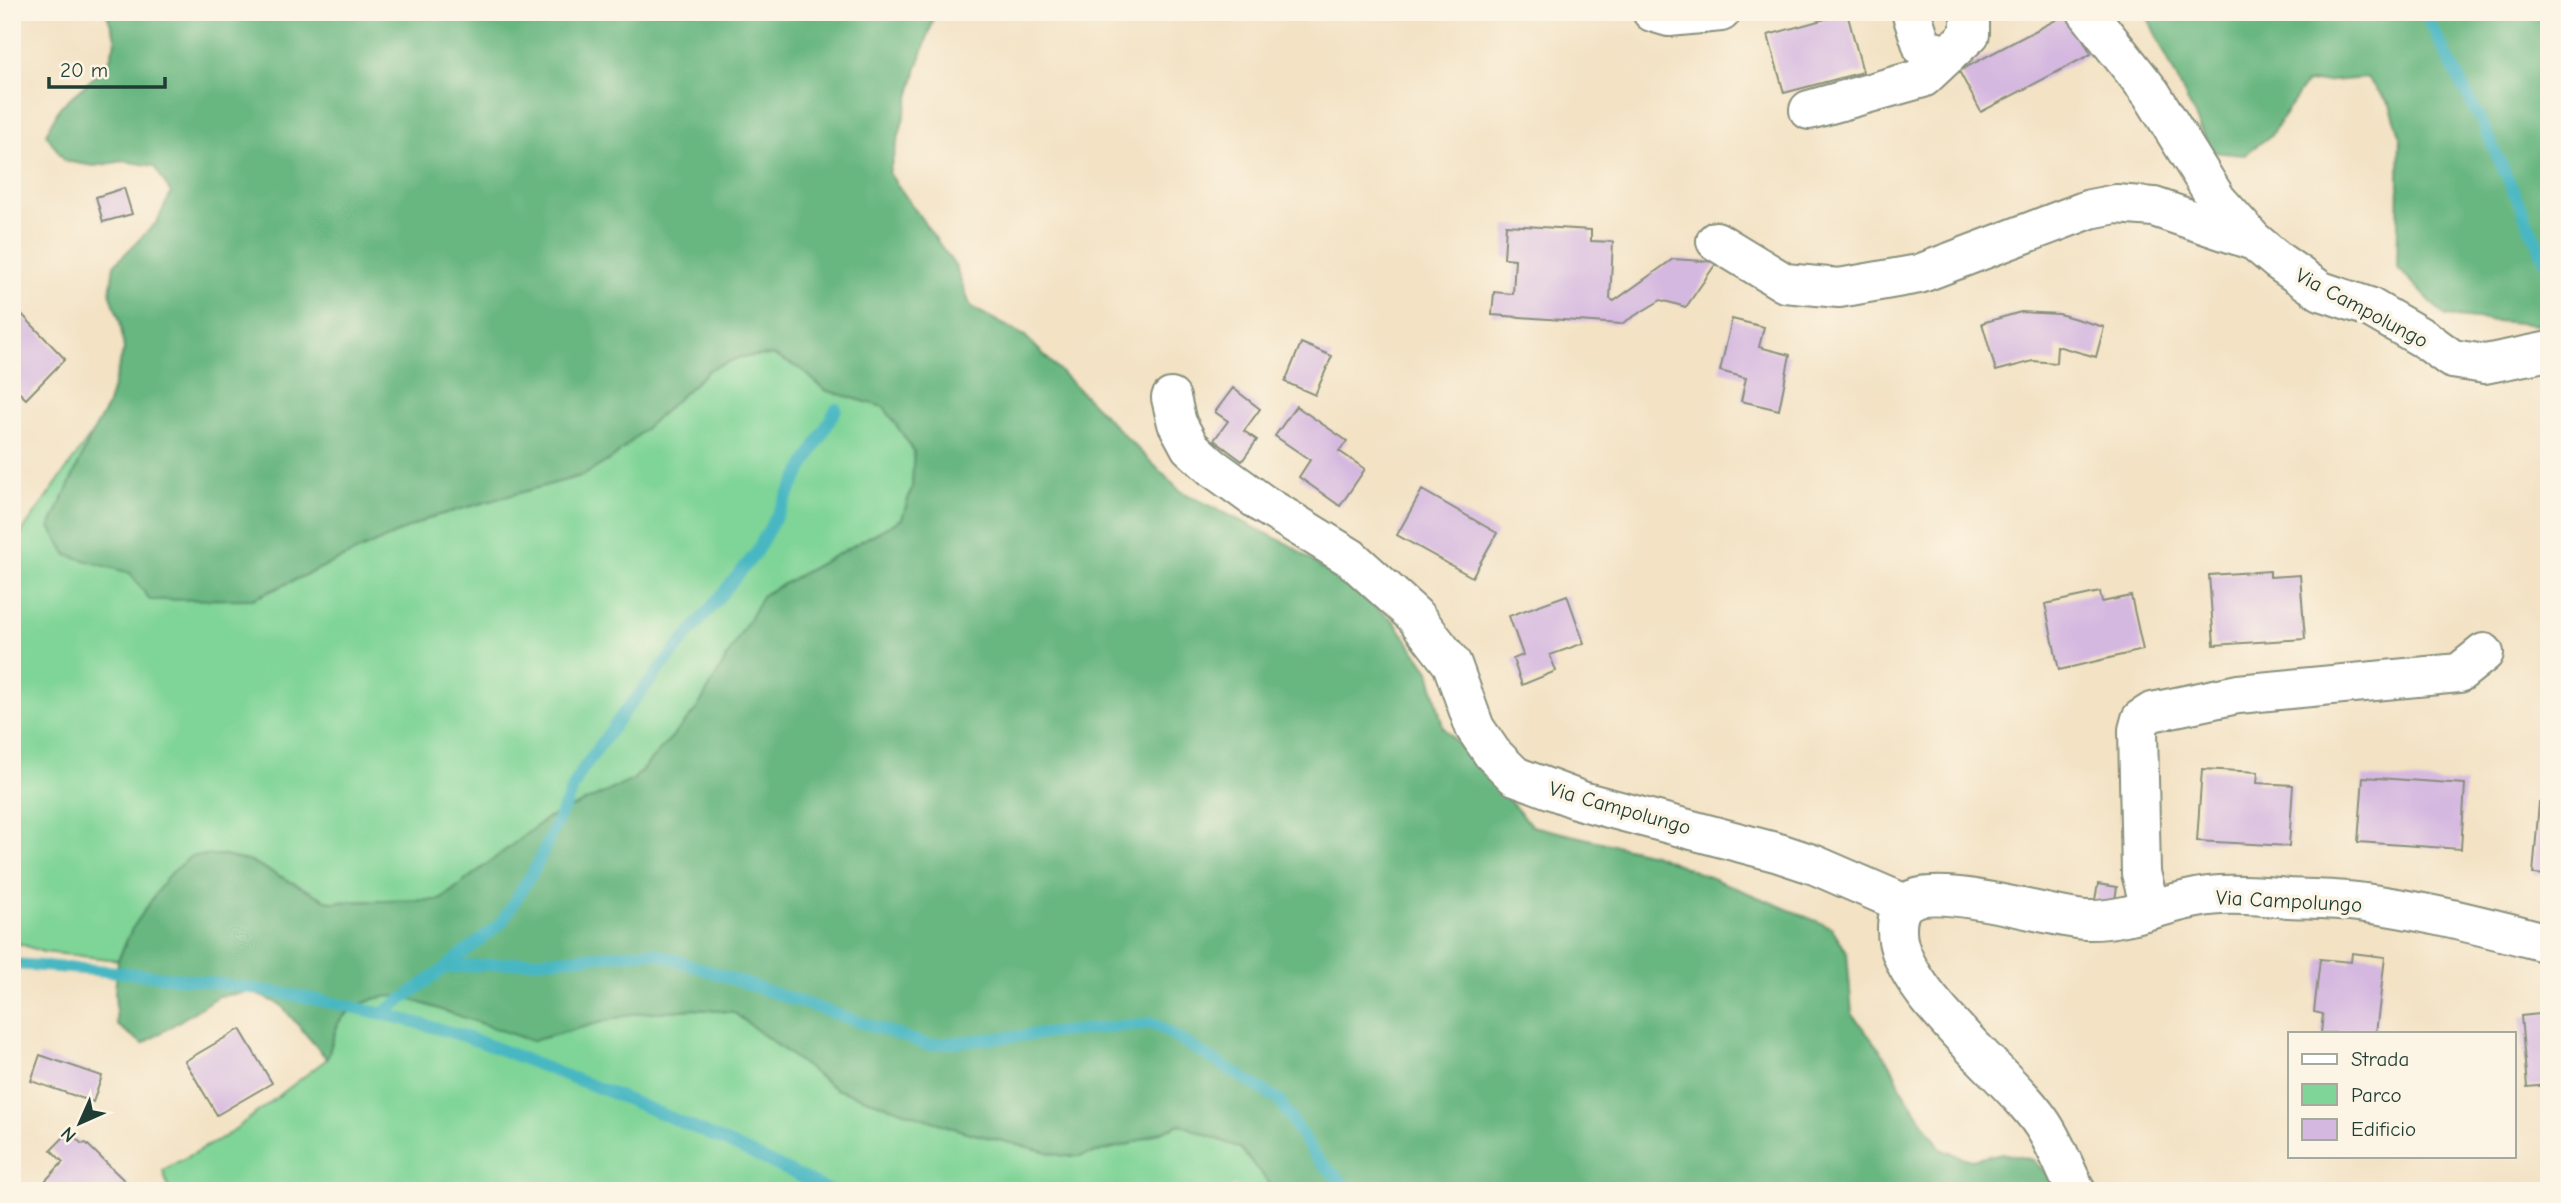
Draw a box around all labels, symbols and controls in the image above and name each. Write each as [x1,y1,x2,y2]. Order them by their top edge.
scale bar [49,46,164,90]
text: 20 m [60,58,108,82]
street label: Via Campolungo [2292,263,2432,353]
street label: Via Campolungo [1546,776,1694,840]
street label: Via Campolungo [2215,885,2363,917]
legend [2288,1032,2516,1158]
text: Strada [2351,1047,2409,1071]
text: Parco [2351,1083,2402,1107]
north arrow [46,1088,116,1158]
text: Edificio [2351,1117,2416,1141]
text: N [57,1122,81,1146]

